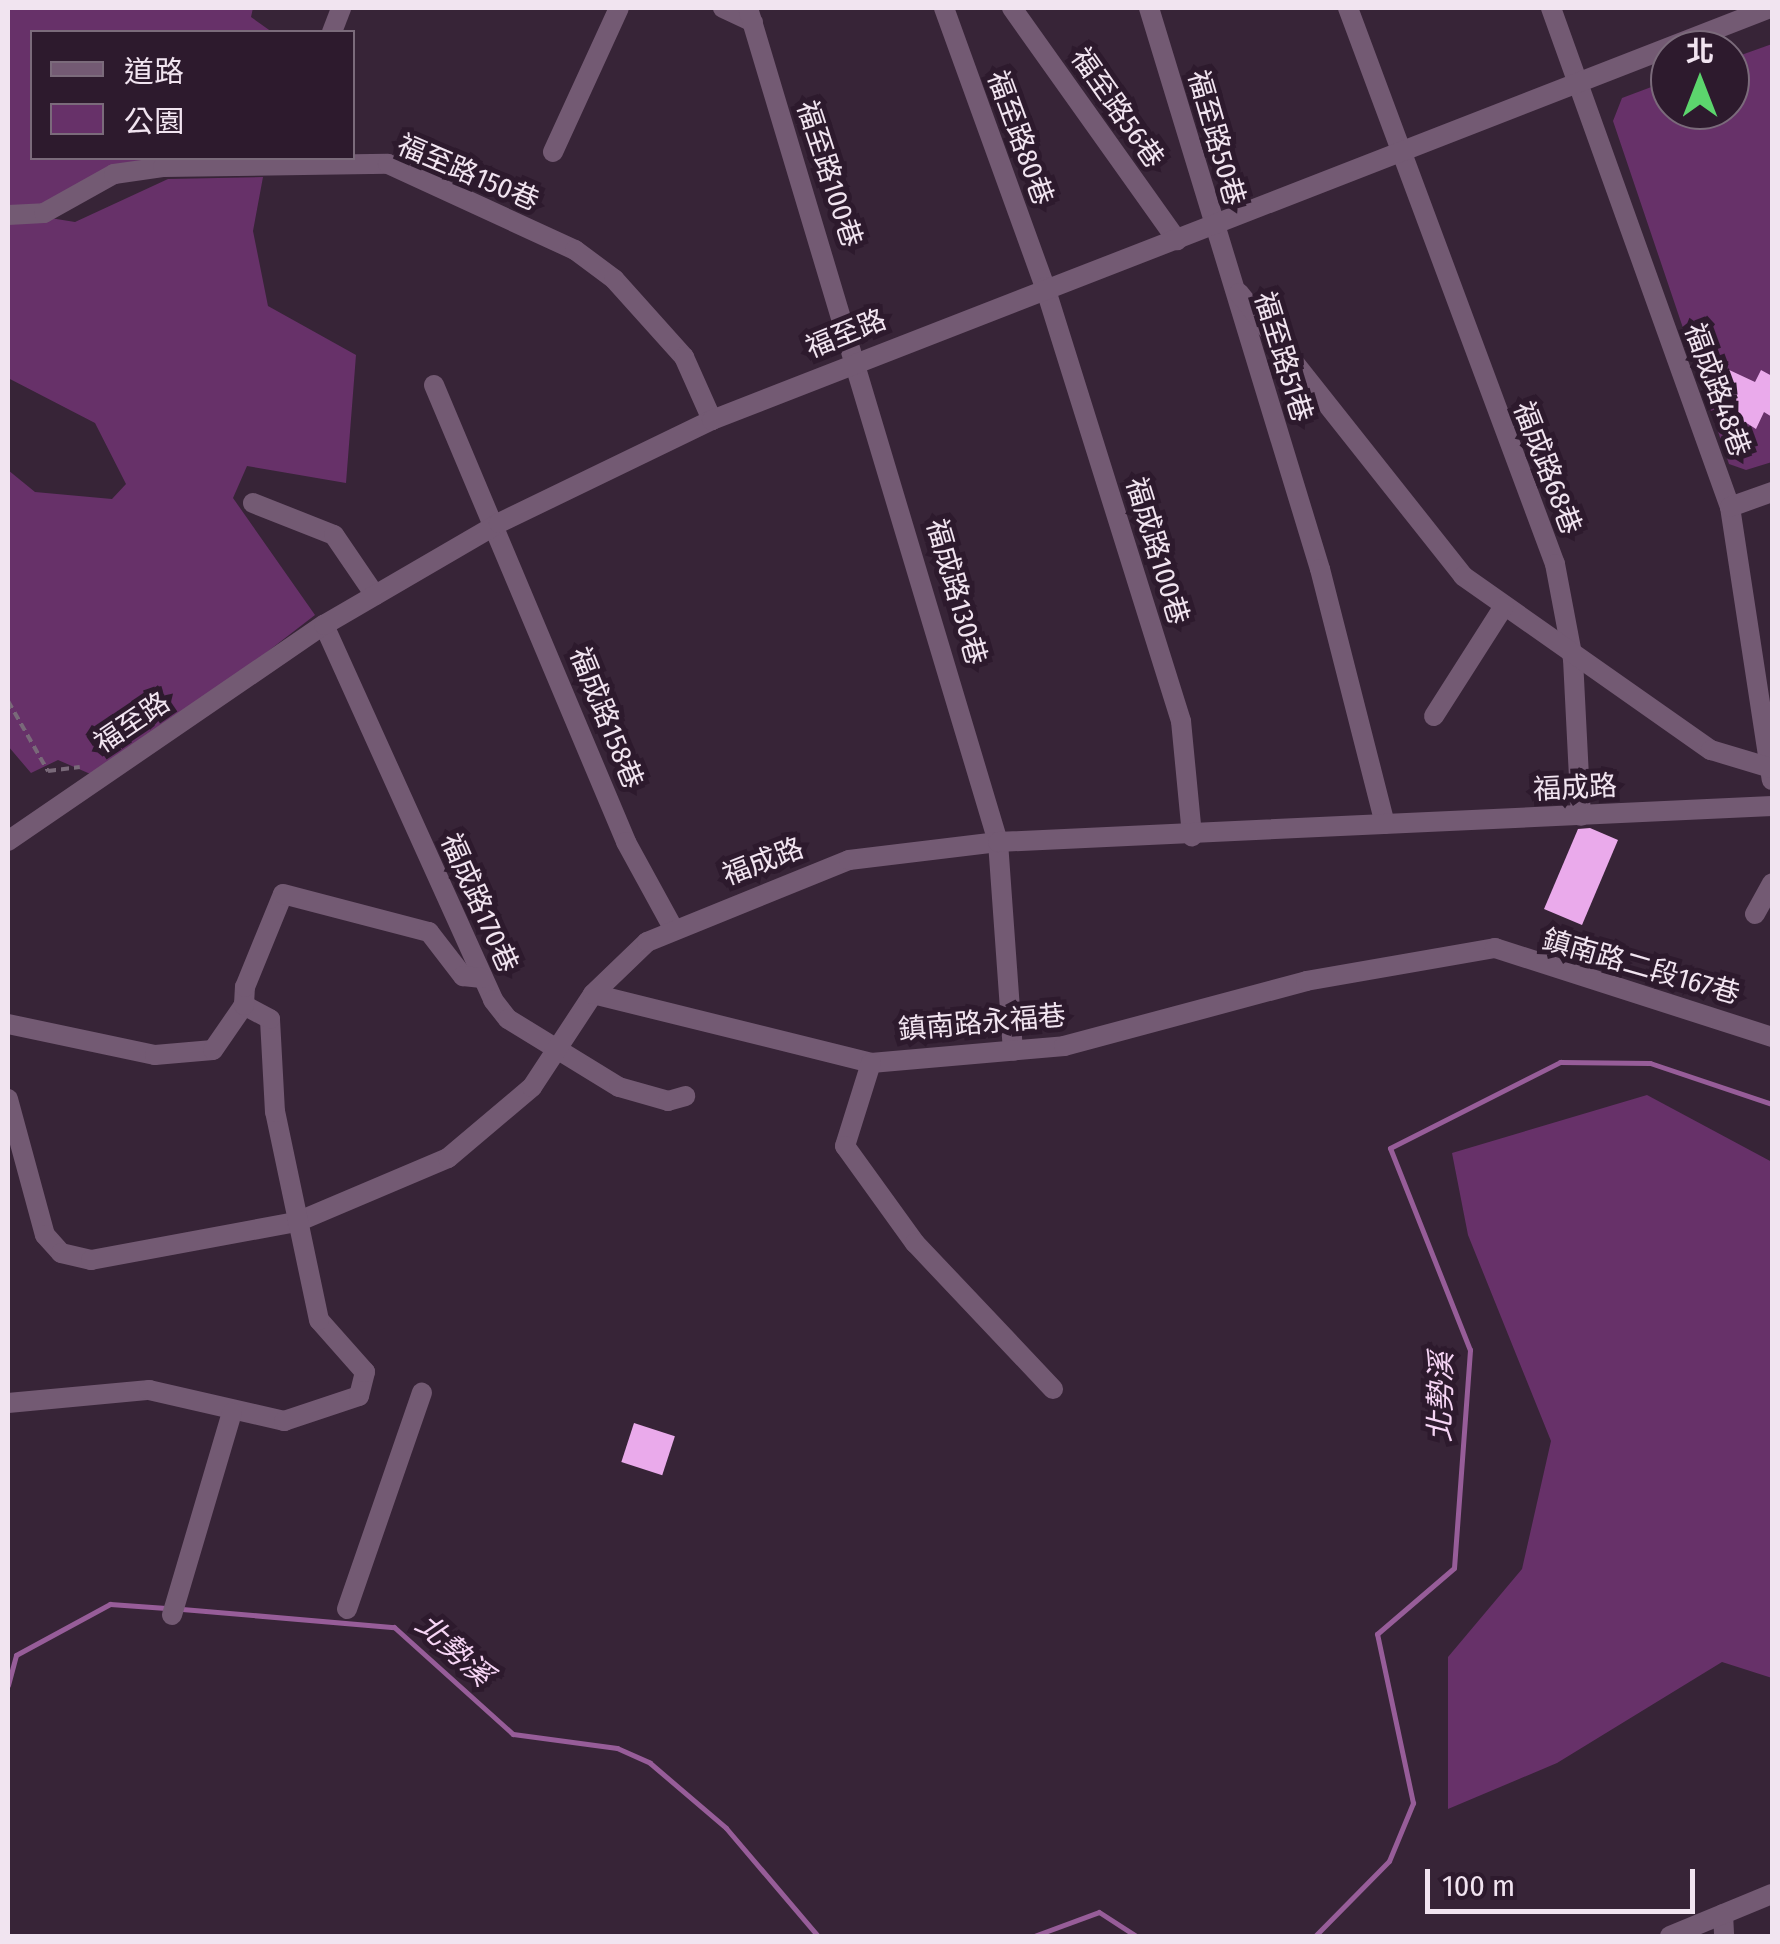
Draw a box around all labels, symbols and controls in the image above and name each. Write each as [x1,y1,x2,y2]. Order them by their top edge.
legend [30,30,355,160]
north arrow [1650,30,1750,130]
text: 北 [1686,35,1714,68]
street label: 福至路56巷 [1063,42,1171,174]
text: 道路 [124,54,184,90]
street label: 福至路80巷 [980,66,1060,210]
street label: 福至路50巷 [1181,66,1251,210]
street label: 福至路100巷 [790,96,868,252]
text: 公園 [124,104,184,140]
street label: 福至路150巷 [392,128,544,218]
street label: 福至路51巷 [1247,288,1319,426]
street label: 福至路 [801,303,891,365]
street label: 福成路48巷 [1677,319,1757,461]
street label: 福成路68巷 [1506,397,1588,539]
street label: 福成路100巷 [1119,473,1195,629]
street label: 福成路130巷 [919,515,993,669]
street label: 福成路158巷 [562,642,650,794]
street label: 福至路 [88,686,176,760]
street label: 福成路 [1532,769,1618,807]
street label: 福成路170巷 [433,828,525,978]
street label: 福成路 [718,831,808,893]
street label: 鎮南路二段167巷 [1539,923,1743,1011]
street label: 鎮南路永福巷 [897,999,1067,1047]
water label: 北勢溪 [1422,1352,1460,1442]
water label: 北勢溪 [409,1607,499,1693]
scale bar [1430,1849,1700,1911]
text: 100 m [1442,1868,1515,1904]

